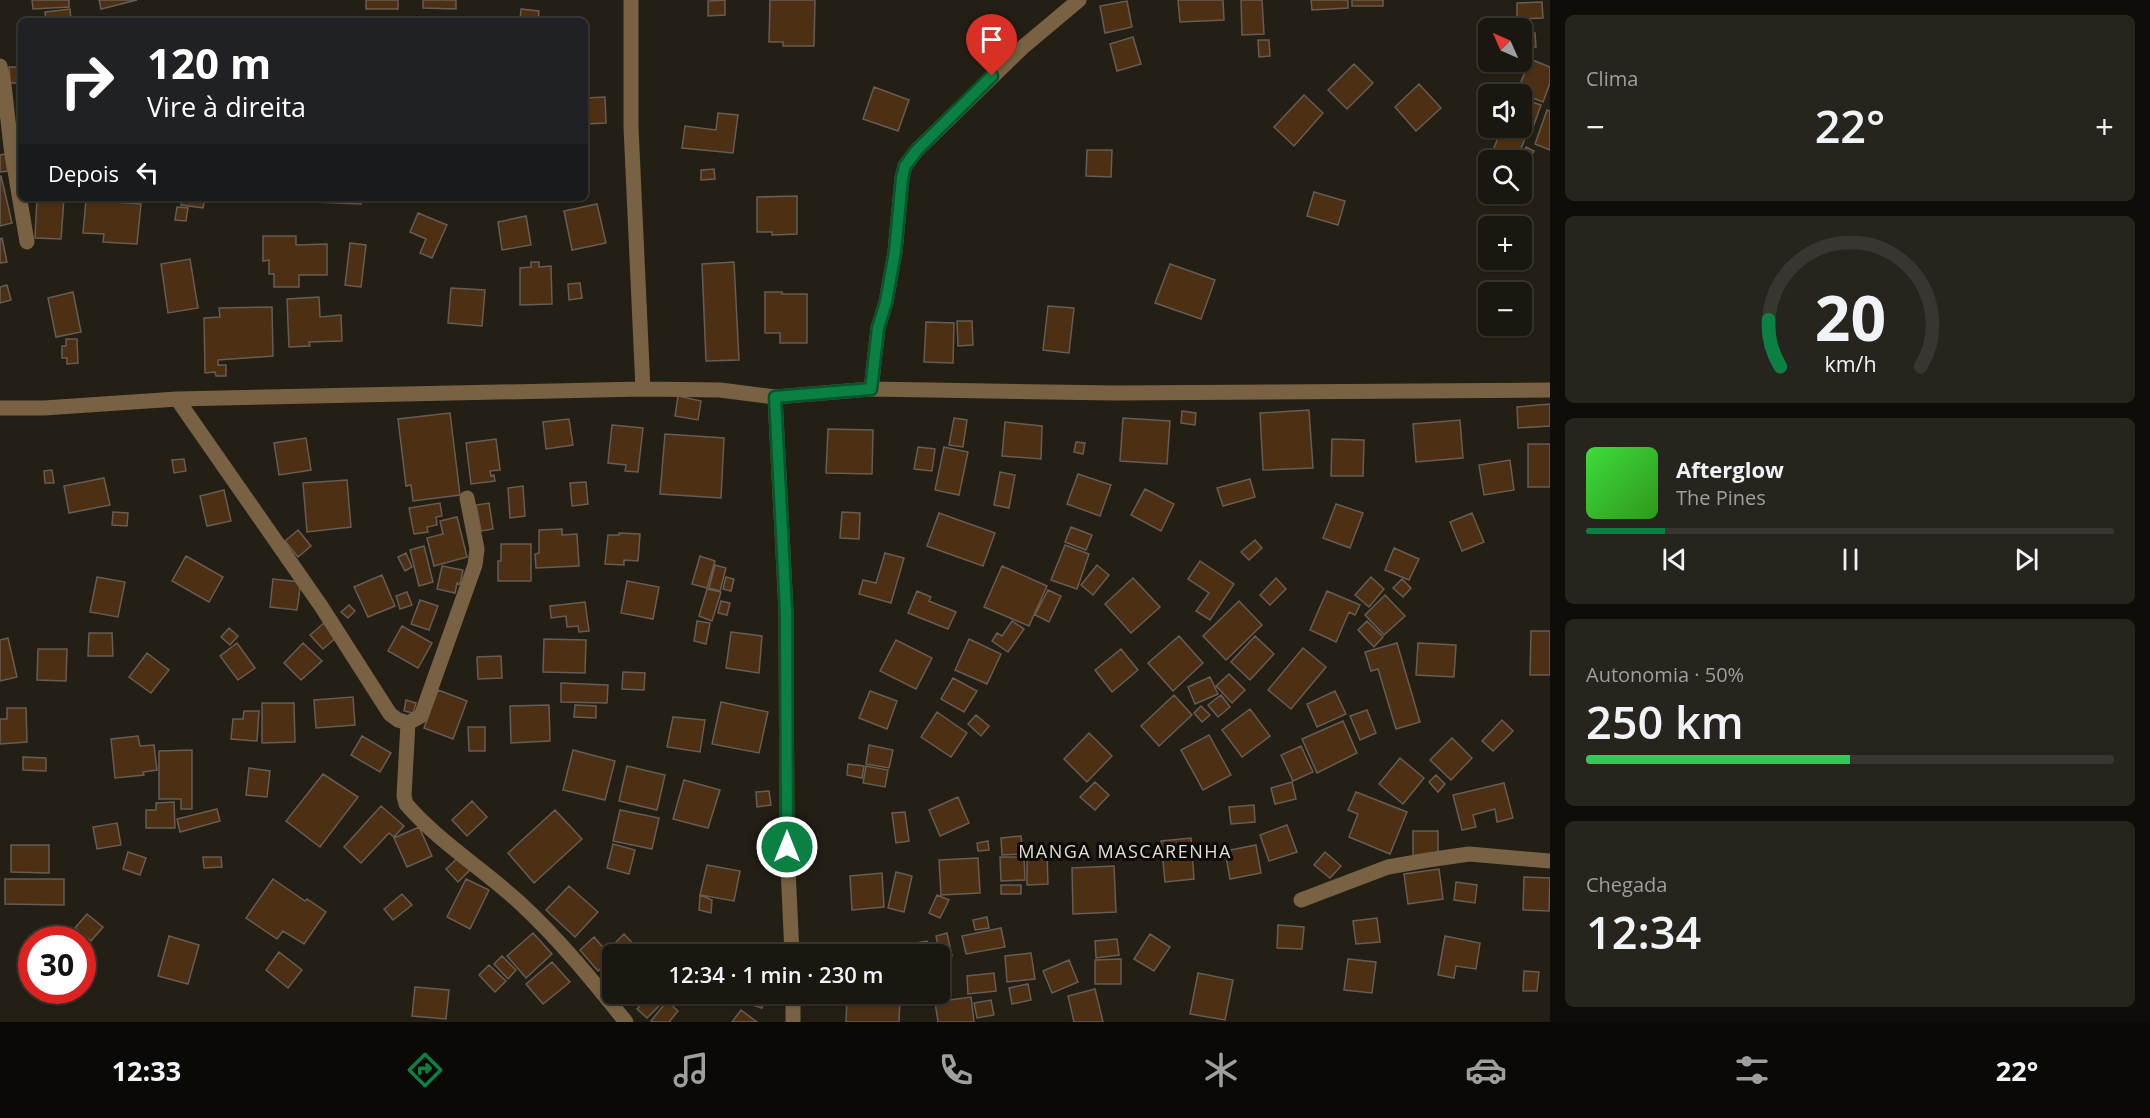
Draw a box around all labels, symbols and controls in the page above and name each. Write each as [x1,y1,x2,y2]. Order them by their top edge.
pin [966,14,1017,76]
north arrow [1478,18,1532,72]
map controls [1478,18,1532,336]
icon: arrive [975,23,1008,56]
text: 120 m [147,34,271,91]
icon: right [48,42,126,120]
text: Clima [1586,65,1638,92]
button: sound [1478,84,1532,138]
text: Vire à direita [147,88,306,125]
text: 22° [1815,95,1885,156]
text: − [1586,104,1605,149]
text: + [2095,104,2114,149]
button: search [1478,150,1532,204]
icon: left [131,156,164,189]
text: Depois [48,158,119,188]
button: + [1478,216,1532,270]
text: 20 [1814,274,1886,359]
button: − [1478,282,1532,336]
text: km/h [1824,349,1876,378]
text: Afterglow [1676,454,1784,484]
text: The Pines [1676,484,1766,511]
icon: previous [1658,543,1691,576]
icon: pause [1834,543,1867,576]
icon: next [2010,543,2043,576]
text: Autonomia · 50% [1586,661,1744,688]
text: 250 km [1586,691,1744,752]
position arrow [755,815,819,879]
district label: MANGA MASCARENHA [1018,839,1232,863]
text: Chegada [1586,871,1667,898]
text: 12:34 [1586,901,1701,962]
speed limit sign: 30 [18,926,96,1004]
text: 12:34 · 1 min · 230 m [668,959,884,989]
icon: directions [404,1049,446,1091]
icon: music [670,1049,712,1091]
icon: phone [935,1049,977,1091]
icon: climate [1200,1049,1242,1091]
icon: car [1465,1049,1507,1091]
icon: filters [1731,1049,1773,1091]
text: 12:33 [112,1052,181,1089]
text: 22° [1996,1052,2038,1089]

